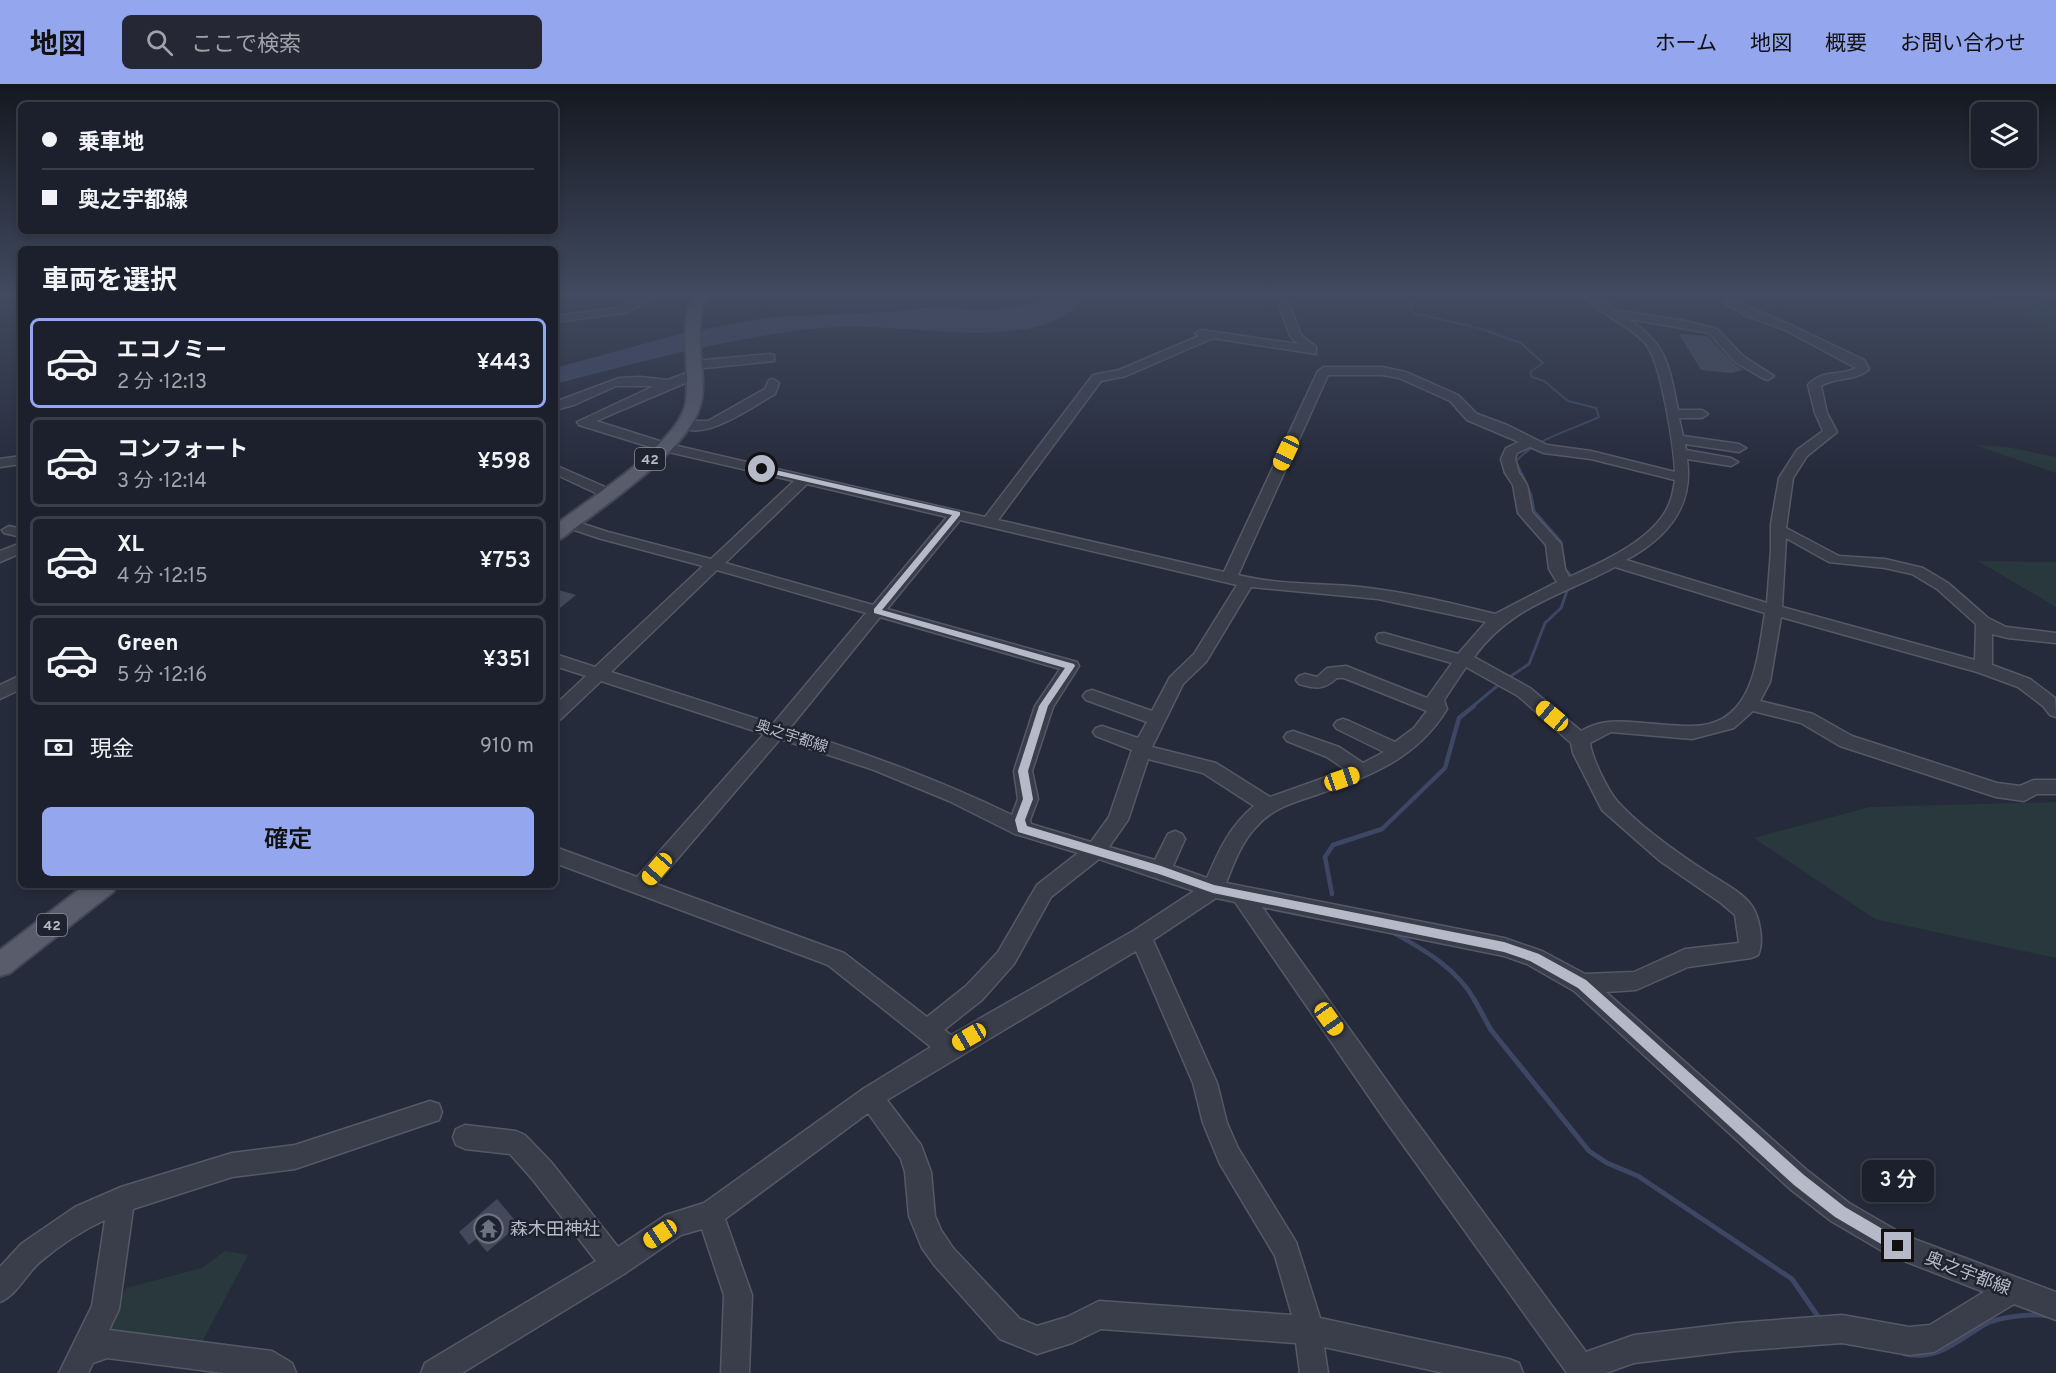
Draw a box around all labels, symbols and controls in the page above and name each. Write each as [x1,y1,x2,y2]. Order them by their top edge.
search box [122,15,542,69]
icon: search [143,26,176,59]
text: 地図 [30,28,86,64]
text: ホーム [1655,31,1717,58]
text: 地図 [1750,31,1792,58]
text: 概要 [1825,31,1867,58]
text: お問い合わせ [1900,31,2026,58]
text: ここで検索 [191,32,301,59]
map controls [1971,102,2037,168]
button: layers [1971,102,2037,168]
text: 乗車地 [78,130,144,157]
text: 奥之宇都線 [78,188,188,215]
text: 車両を選択 [42,265,177,299]
icon: car [45,336,99,390]
text: エコノミー [117,338,227,365]
text: ¥443 [477,350,531,377]
text: 2 分 · 12:13 [117,370,207,396]
car [1270,433,1302,473]
icon: car [45,435,99,489]
text: コンフォート [117,437,248,464]
road number: 42 [635,448,665,470]
text: ¥598 [477,449,531,476]
route start [748,455,775,482]
text: 3 分 · 12:14 [117,469,207,495]
text: XL [117,532,144,559]
icon: car [45,534,99,588]
text: ¥753 [480,548,531,575]
text: 4 分 · 12:15 [117,564,208,590]
text: Green [117,631,179,658]
icon: car [45,633,99,687]
text: ¥351 [483,647,531,674]
text: 5 分 · 12:16 [117,663,207,689]
car [1532,698,1572,734]
street label: 奥之宇都線 [753,717,830,758]
icon: cash [42,731,75,764]
text: 910 m [480,734,534,760]
text: 現金 [90,737,134,764]
car [1322,765,1362,793]
button: 確定 [42,807,534,876]
car [638,850,676,888]
road number: 42 [37,914,67,936]
car [1311,999,1347,1039]
car [949,1020,989,1054]
callout: 3 分 [1862,1159,1934,1201]
text: 3 分 [1880,1168,1916,1194]
temple icon: 森木田神社 [473,1213,505,1245]
car [640,1216,680,1252]
place label: 森木田神社 [510,1219,600,1242]
route end [1884,1232,1911,1259]
street label: 奥之宇都線 [1921,1248,2014,1301]

